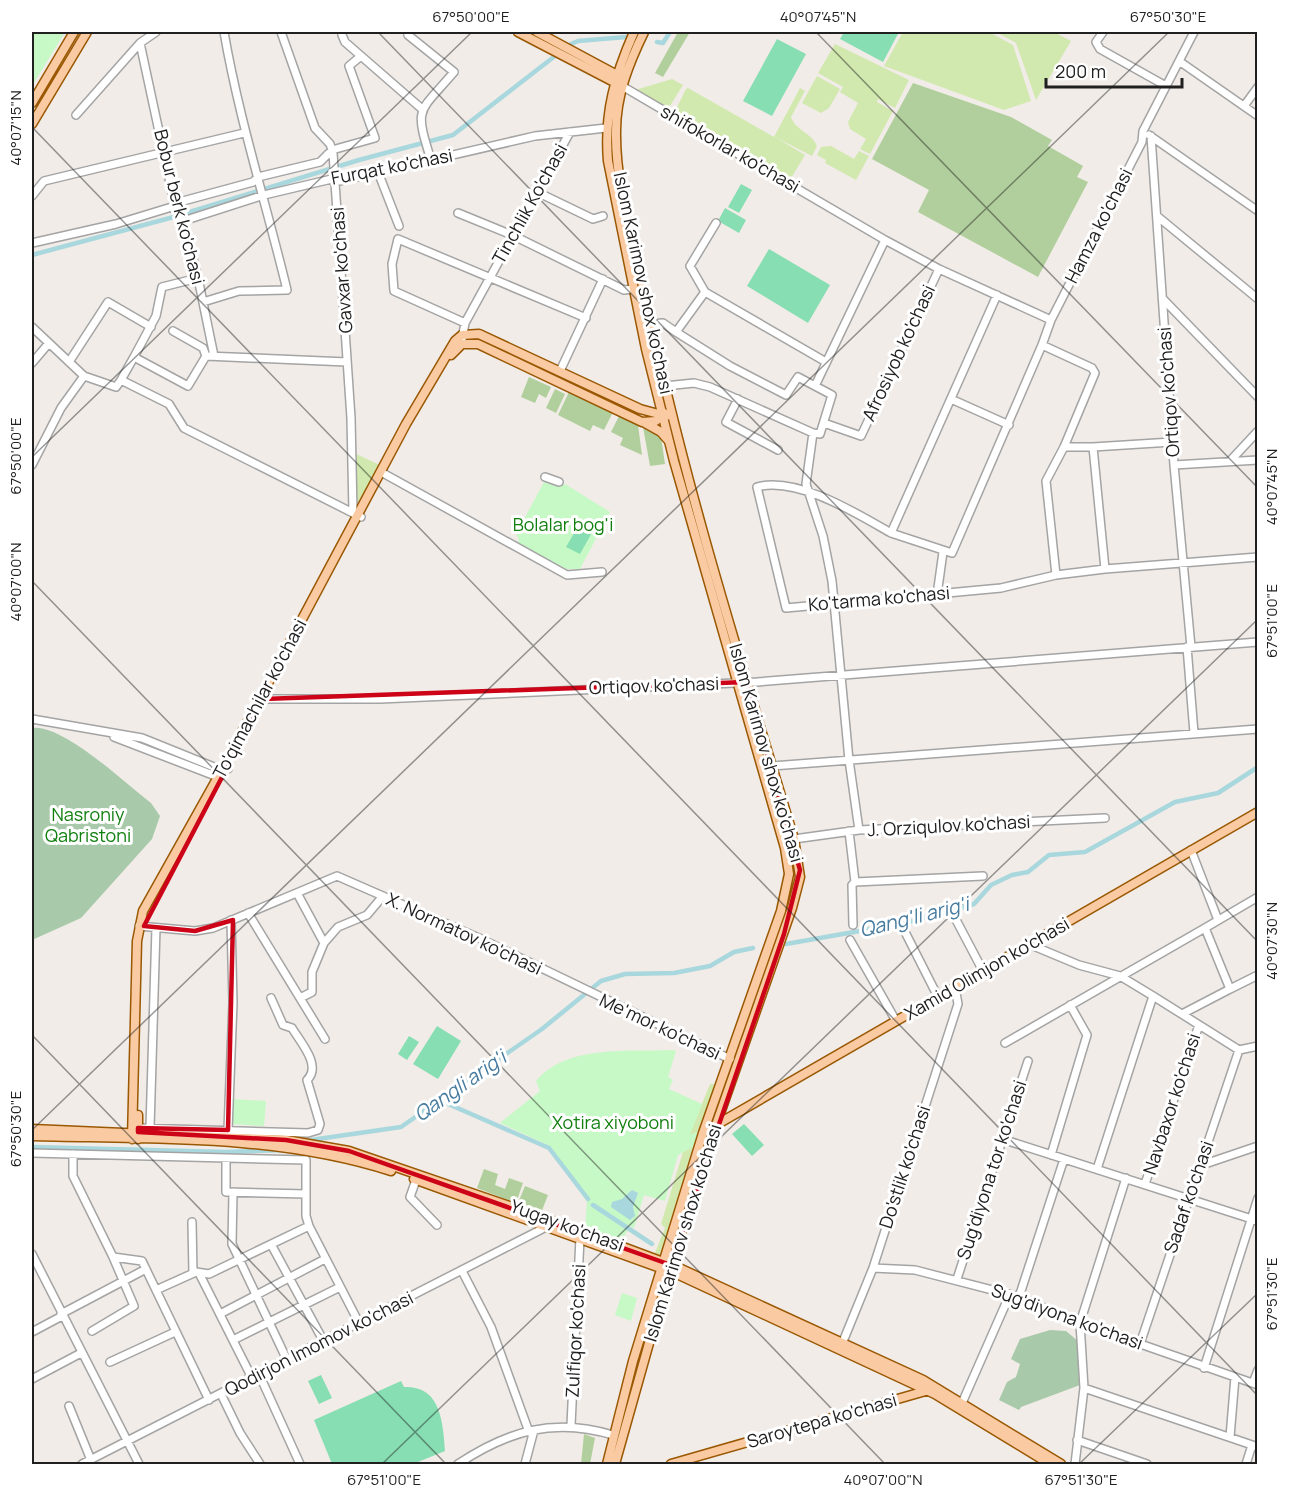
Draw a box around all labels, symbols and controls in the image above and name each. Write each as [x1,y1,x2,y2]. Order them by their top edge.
text: 67°50'00"E [432,6,510,27]
text: 40°07'45"N [780,6,856,27]
text: 67°50'30"E [1130,6,1206,27]
scale bar [1046,51,1182,89]
text: 200 m [1055,59,1106,83]
text: 40°07'15"N [5,90,26,166]
street label: shifokorlar ko'chasi [657,99,804,198]
street label: Bobur berk ko'chasi [149,127,211,287]
street label: Tinchlik Ko'chasi [486,139,572,268]
street label: Furqat ko'chasi [329,142,455,190]
street label: Hamza ko'chasi [1059,164,1137,287]
street label: Islom Karimov shox ko'chasi [609,170,679,396]
street label: Gavxar ko'chasi [325,206,357,334]
street label: Afrosiyob ko'chasi [856,281,940,425]
street label: Ortiqov ko'chasi [1151,326,1185,458]
text: 67°50'00"E [5,417,26,495]
text: 40°07'45"N [1261,449,1282,525]
park label: Bolalar bog'i [513,512,613,536]
text: 40°07'00"N [5,542,26,622]
street label: Ko'tarma ko'chasi [807,580,951,616]
text: 67°51'00"E [1261,584,1282,658]
street label: To'qimachilar ko'chasi [207,614,311,783]
street label: Islom Karimov shox ko'chasi [724,641,810,865]
street label: Ortiqov ko'chasi [588,671,720,699]
park label: Nasroniy Qabristoni [45,802,131,847]
street label: J. Orziqulov ko'chasi [867,809,1031,841]
street label: X. Normatov ko'chasi [383,886,546,980]
water label: Qang'li arig'i [856,889,974,943]
text: 40°07'30"N [1261,902,1282,980]
street label: Xamid Olimjon ko'chasi [900,911,1073,1025]
street label: Me'mor ko'chasi [596,987,725,1065]
street label: Navbaxor ko'chasi [1137,1030,1205,1177]
water label: Qangli arig'i [408,1043,513,1127]
street label: Sug'diyona tor ko'chasi [951,1077,1031,1262]
text: 67°50'30"E [5,1091,26,1167]
street label: Do'stlik ko'chasi [873,1102,935,1231]
park label: Xotira xiyoboni [552,1110,674,1134]
street label: Islom Karimov shox ko'chasi [637,1121,727,1344]
street label: Sadaf ko'chasi [1158,1137,1219,1256]
street label: Yugay ko'chasi [507,1193,627,1257]
text: 67°51'30"E [1261,1257,1282,1331]
street label: Zulfiqor ko'chasi [560,1263,590,1398]
street label: Sug'diyona ko'chasi [988,1277,1146,1355]
street label: Qodirjon Imomov ko'chasi [220,1285,417,1401]
street label: Saroytepa ko'chasi [744,1387,900,1453]
text: 67°51'00"E [347,1469,421,1490]
text: 40°07'00"N [843,1469,923,1490]
text: 67°51'30"E [1044,1469,1118,1490]

